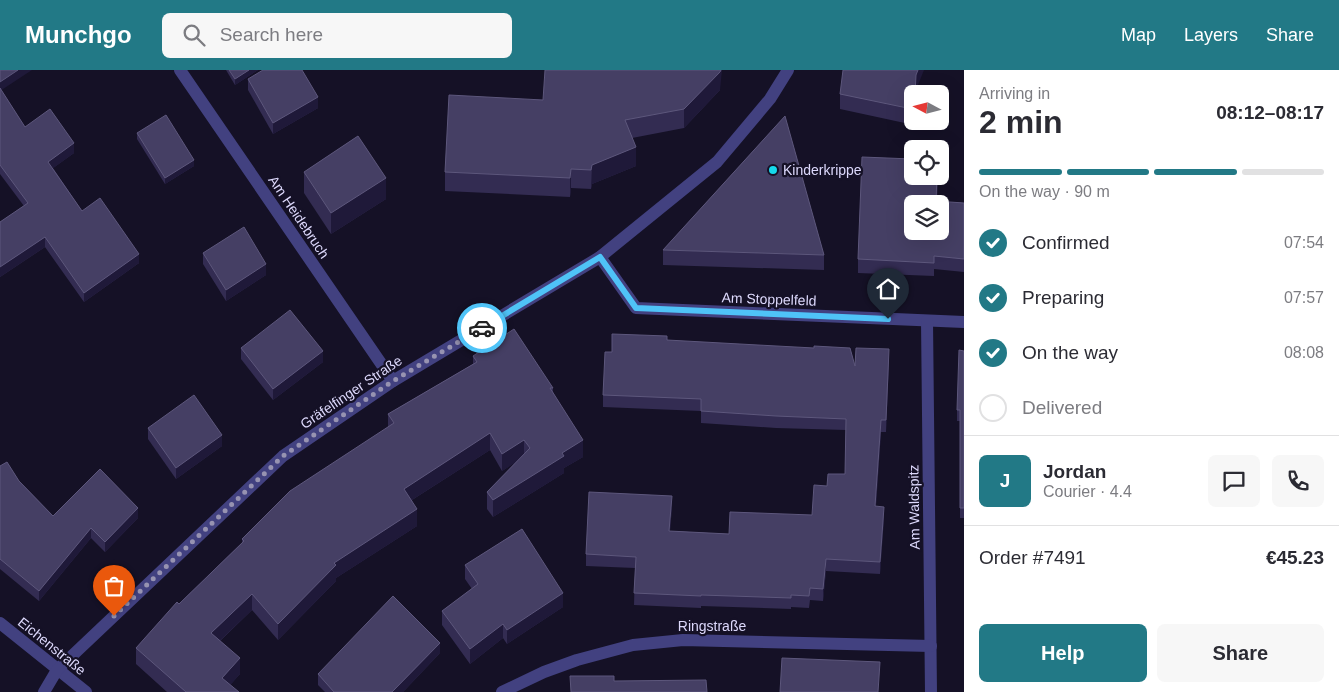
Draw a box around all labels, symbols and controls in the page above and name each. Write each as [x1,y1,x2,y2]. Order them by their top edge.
search box [162,13,512,58]
text: Munchgo [25,21,132,48]
icon: search [180,21,208,49]
text: Search here [220,24,323,45]
text: Map [1121,25,1156,45]
text: Layers [1184,25,1238,45]
text: Share [1266,25,1314,45]
north arrow [904,85,949,130]
map controls [904,85,949,240]
text: Arriving in [979,85,1050,102]
text: 08:12–08:17 [1216,102,1324,123]
text: 2 min [979,104,1063,140]
button: locate [904,140,949,185]
place label: Kinderkrippe [783,162,862,178]
marker: Kinderkrippe [767,164,779,176]
street label: Am Heidebruch [265,173,333,261]
text: On the way · 90 m [979,183,1110,200]
button: layers [904,195,949,240]
icon: check [979,229,1007,257]
text: Confirmed [1022,232,1110,253]
text: 07:54 [1284,234,1324,251]
pin [867,268,909,319]
icon: home [874,275,902,303]
icon: check [979,284,1007,312]
text: Preparing [1022,287,1104,308]
street label: Am Stoppelfeld [721,289,817,309]
text: 07:57 [1284,289,1324,306]
courier [457,303,507,353]
icon: car [468,314,496,342]
icon: check [979,339,1007,367]
text: On the way [1022,342,1118,363]
text: 08:08 [1284,344,1324,361]
street label: Gräfelfinger Straße [297,352,405,432]
text: Delivered [1022,397,1102,418]
button: chat [1208,455,1260,507]
button: phone [1272,455,1324,507]
text: Jordan [1043,461,1106,482]
street label: Am Waldspitz [905,464,923,550]
text: J [1000,470,1010,491]
text: Courier · 4.4 [1043,483,1132,500]
text: Order #7491 [979,547,1086,568]
text: €45.23 [1266,547,1324,568]
pin [93,565,135,616]
icon: bag [100,572,128,600]
street label: Eichenstraße [15,614,89,678]
street label: Ringstraße [678,618,746,634]
button: Help [979,624,1147,682]
button: Share [1157,624,1324,682]

